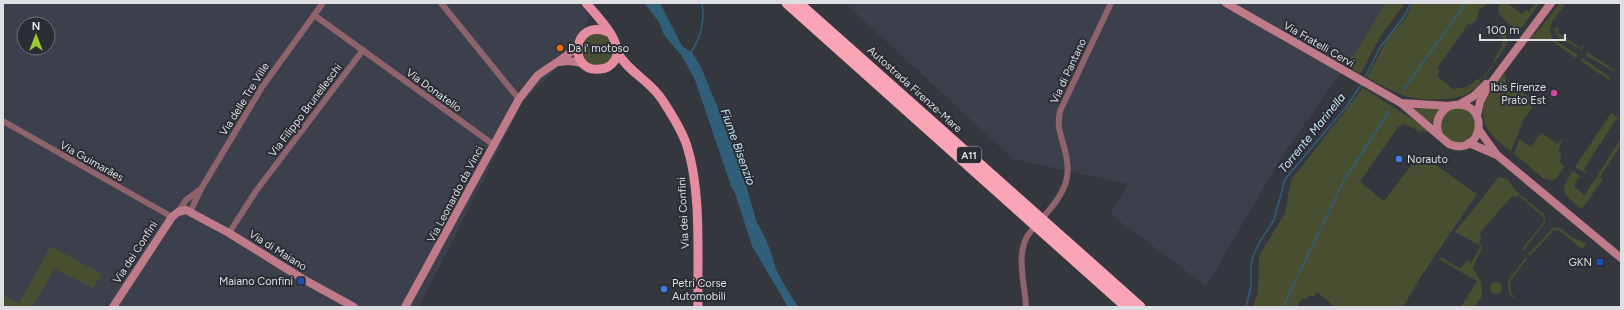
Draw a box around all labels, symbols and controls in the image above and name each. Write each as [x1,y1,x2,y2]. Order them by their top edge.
north arrow [16,16,56,56]
scale bar [1480,16,1565,42]
street label: Via Fratelli Cervi [1281,19,1357,70]
text: N [32,20,40,33]
text: 100 m [1486,23,1520,37]
street label: Via di Pantano [1048,37,1089,106]
place label: Da i' motoso [568,42,629,55]
marker: Da i' motoso [555,43,565,53]
street label: Autostrada Firenze-Mare [865,44,965,135]
street label: Via delle Tre Ville [217,60,272,138]
street label: Via Filippo Brunelleschi [266,61,345,160]
street label: Via Donatello [403,66,464,115]
place label: Ibis Firenze Prato Est [1490,81,1546,107]
marker: Ibis Firenze Prato Est [1549,88,1559,98]
water label: Torrente Marinella [1276,90,1348,176]
water label: Fiume Bisenzio [718,107,758,187]
street label: Via Guimarães [58,139,126,184]
street label: Via Leonardo da Vinci [425,144,486,245]
road number: A11 [957,147,981,163]
place label: Norauto [1407,153,1448,166]
marker: Norauto [1394,154,1404,164]
street label: Via dei Confini [675,177,692,249]
street label: Via dei Confini [110,219,160,286]
street label: Via di Maiano [246,227,309,273]
place label: GKN [1568,256,1592,269]
marker: GKN [1595,257,1605,267]
place label: Maiano Confini [219,275,293,288]
marker: Maiano Confini [296,276,306,286]
place label: Petri Corse Automobili [672,277,727,303]
marker: Petri Corse Automobili [659,284,669,294]

